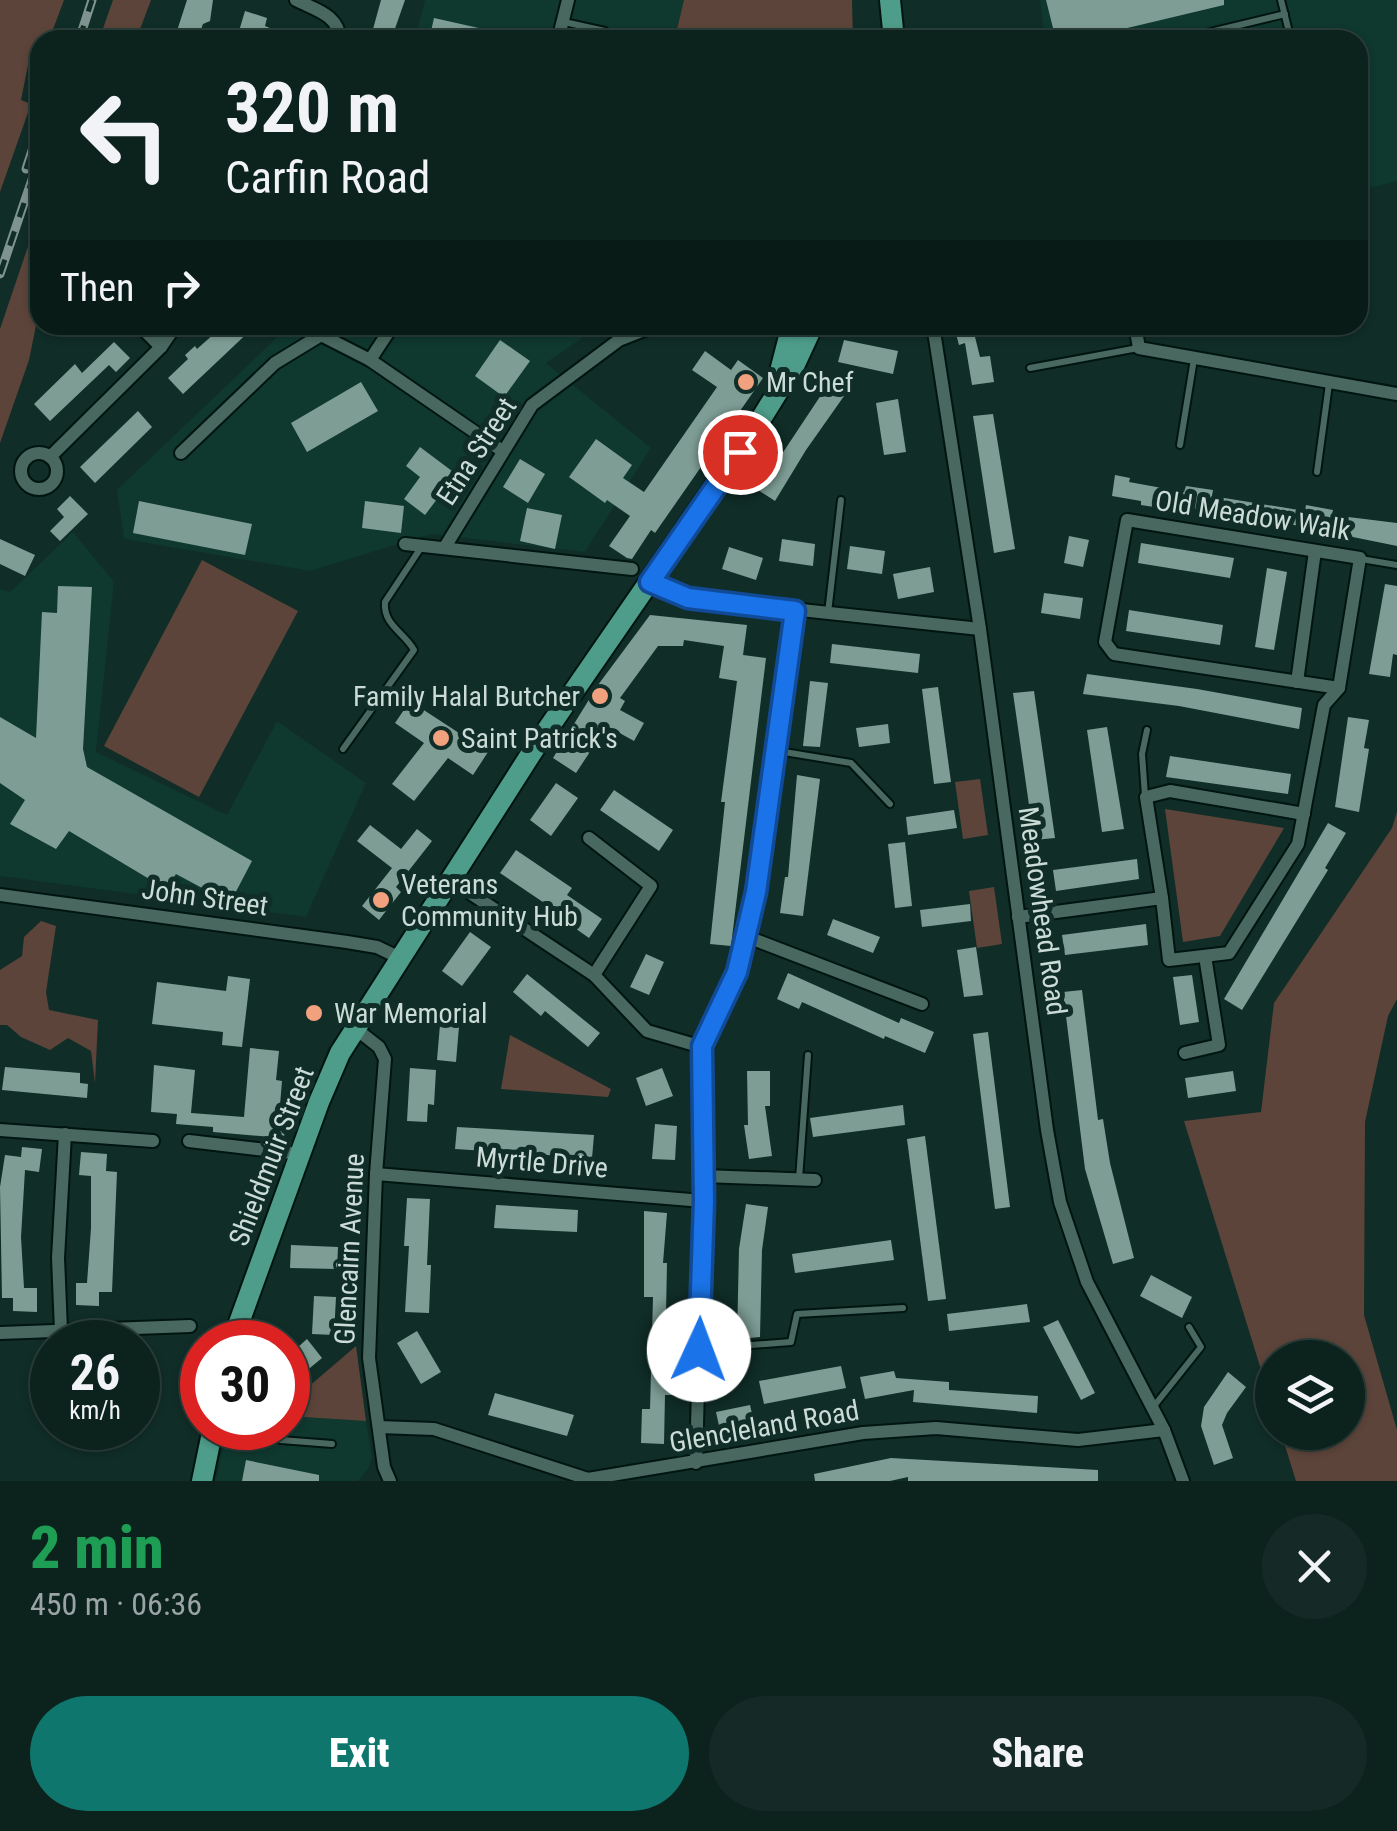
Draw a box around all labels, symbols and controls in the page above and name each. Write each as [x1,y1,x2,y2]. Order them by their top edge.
text: 320 m [225,67,399,149]
icon: left [60,70,190,200]
text: Carfin Road [225,151,430,204]
icon: right [154,260,209,315]
text: Then [60,266,134,310]
place label: Mr Chef [766,366,854,399]
marker: Mr Chef [735,371,757,393]
street label: Etna Street [430,391,523,511]
pin [698,410,783,495]
icon: arrive [713,425,768,480]
street label: Old Meadow Walk [1153,484,1353,547]
place label: Family Halal Butcher [353,680,580,713]
marker: Family Halal Butcher [589,685,611,707]
place label: Saint Patrick's [461,722,618,755]
marker: Saint Patrick's [430,727,452,749]
street label: Meadowhead Road [1012,805,1073,1018]
place label: Veterans Community Hub [401,868,578,933]
street label: John Street [140,872,270,923]
marker: Veterans Community Hub [370,889,392,911]
place label: War Memorial [334,997,487,1030]
marker: War Memorial [303,1002,325,1024]
street label: Shieldmuir Street [222,1062,321,1251]
street label: Myrtle Drive [475,1140,609,1185]
street label: Glencairn Avenue [328,1153,371,1346]
position arrow [647,1298,751,1402]
speed limit sign: 30 [180,1320,310,1450]
map controls [1255,1340,1365,1450]
button: layers [1255,1340,1365,1450]
text: 26 [70,1344,120,1402]
street label: Glencleland Road [667,1394,862,1459]
text: km/h [69,1396,121,1425]
text: 2 min [30,1512,164,1583]
button: close [1262,1514,1367,1619]
text: 450 m · 06:36 [30,1585,202,1623]
button: Exit [30,1696,689,1811]
button: Share [709,1696,1367,1811]

